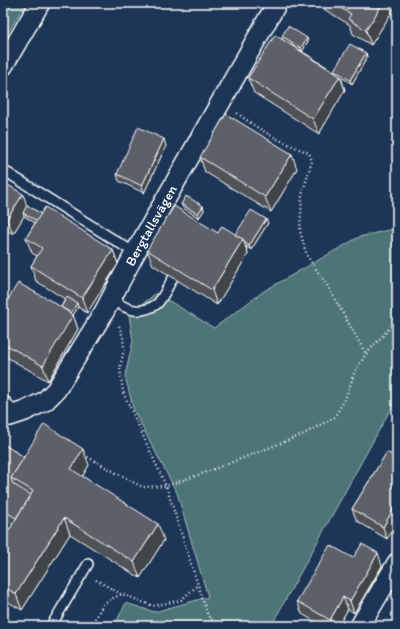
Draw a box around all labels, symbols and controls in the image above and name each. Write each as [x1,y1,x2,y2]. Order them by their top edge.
street label: Bergtallsvägen [121,182,180,269]

